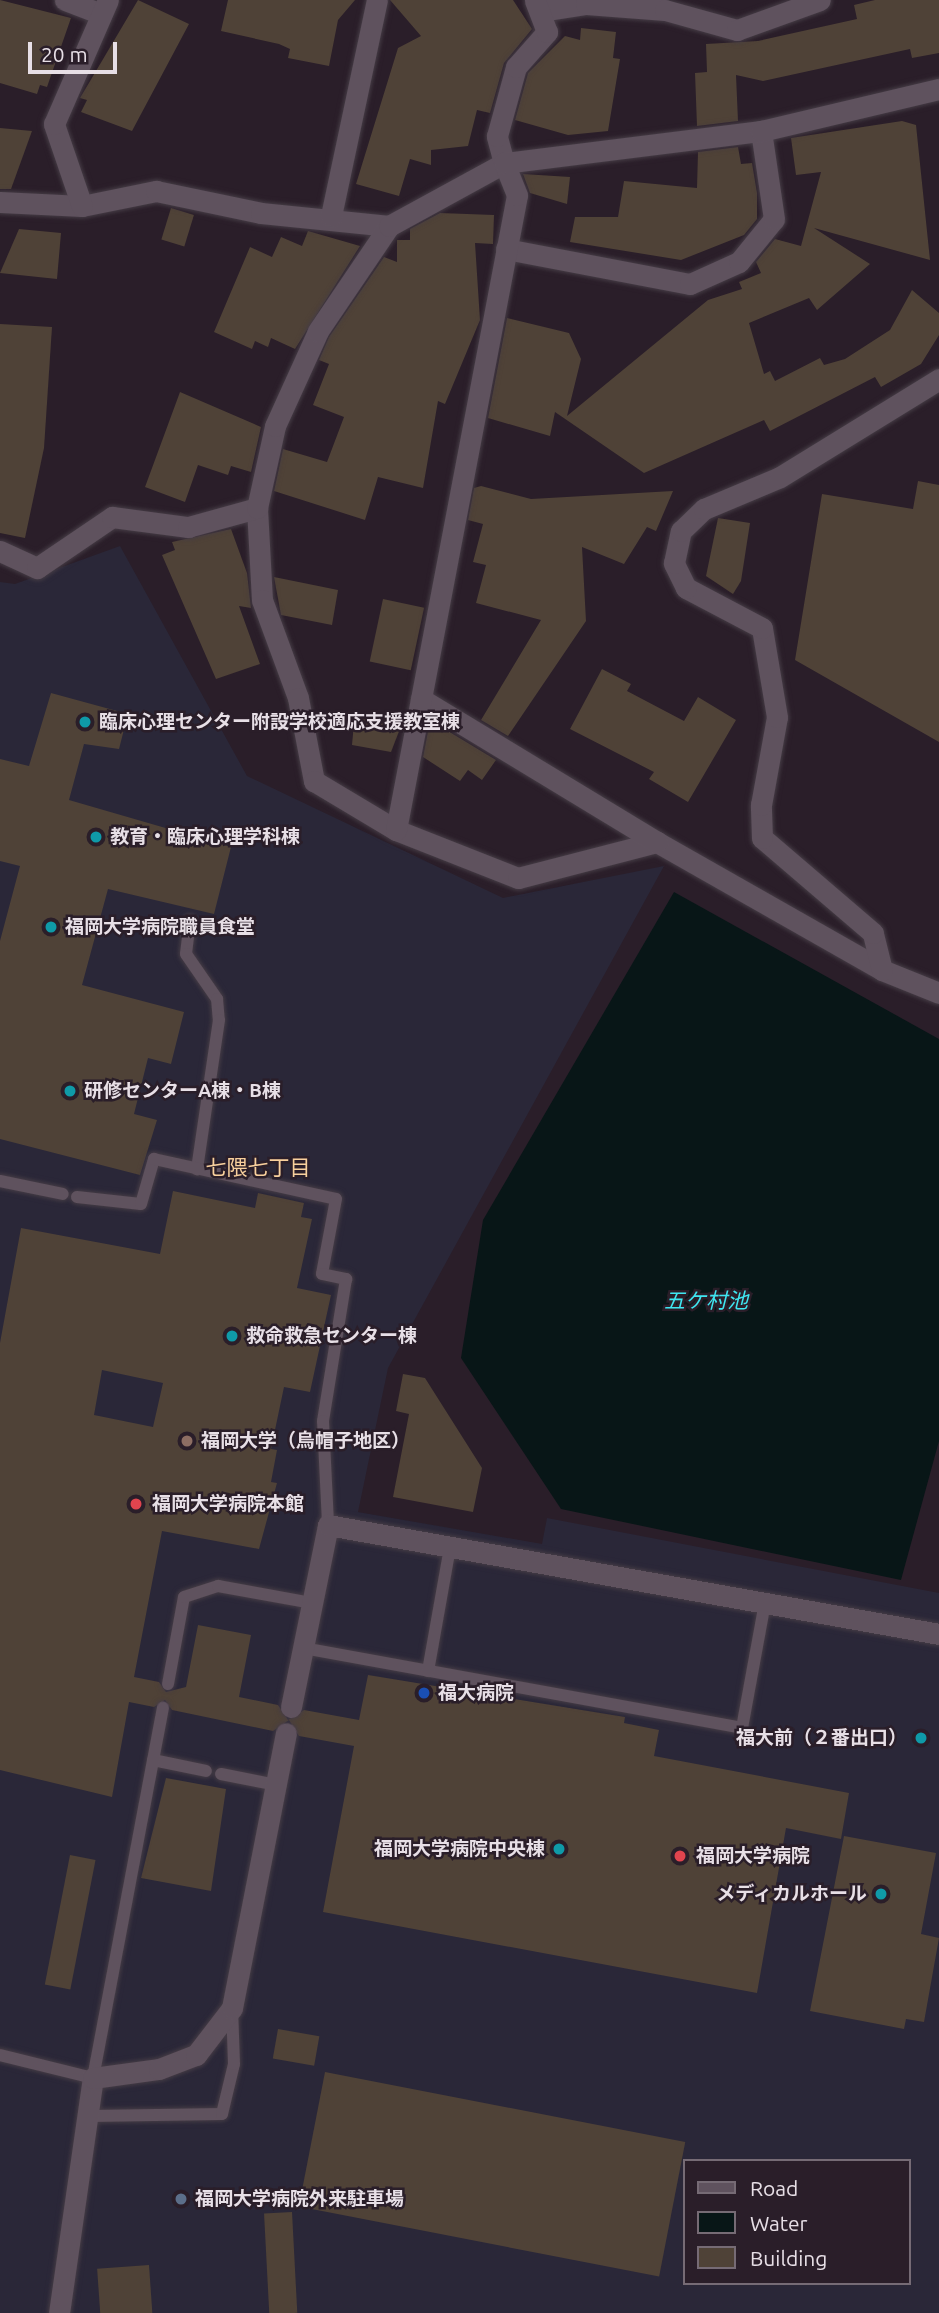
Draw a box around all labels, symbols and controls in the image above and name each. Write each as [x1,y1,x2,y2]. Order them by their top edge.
scale bar [32,28,121,72]
text: 20 m [41,42,88,66]
place label: 臨床心理センター附設学校適応支援教室棟 [99,711,460,733]
marker: 臨床心理センター附設学校適応支援教室棟 [77,714,93,730]
place label: 教育・臨床心理学科棟 [110,826,300,848]
marker: 教育・臨床心理学科棟 [88,829,104,845]
place label: 福岡大学病院職員食堂 [65,916,255,938]
marker: 福岡大学病院職員食堂 [43,919,59,935]
place label: 研修センターA棟・B棟 [84,1080,281,1102]
marker: 研修センターA棟・B棟 [62,1083,78,1099]
district label: 七隈七丁目 [206,1154,310,1180]
water label: 五ケ村池 [664,1287,748,1313]
place label: 救命救急センター棟 [246,1325,417,1347]
marker: 救命救急センター棟 [224,1328,240,1344]
place label: 福岡大学（烏帽子地区） [201,1430,410,1452]
marker: 福岡大学（烏帽子地区） [179,1433,195,1449]
place label: 福岡大学病院本館 [152,1493,304,1515]
marker: 福岡大学病院本館 [126,1494,146,1514]
place label: 福大病院 [438,1682,514,1704]
marker: 福大病院 [416,1685,432,1701]
place label: 福大前（２番出口） [736,1727,907,1749]
marker: 福大前（２番出口） [913,1730,929,1746]
place label: 福岡大学病院中央棟 [374,1838,545,1860]
marker: 福岡大学病院中央棟 [551,1841,567,1857]
place label: 福岡大学病院 [696,1845,810,1867]
marker: 福岡大学病院 [670,1846,690,1866]
place label: メディカルホール [715,1883,867,1905]
marker: メディカルホール [873,1886,889,1902]
legend [684,2159,911,2285]
text: Road [750,2176,798,2200]
place label: 福岡大学病院外来駐車場 [195,2188,404,2210]
marker: 福岡大学病院外来駐車場 [173,2191,189,2207]
text: Water [750,2211,808,2235]
text: Building [750,2246,827,2270]

